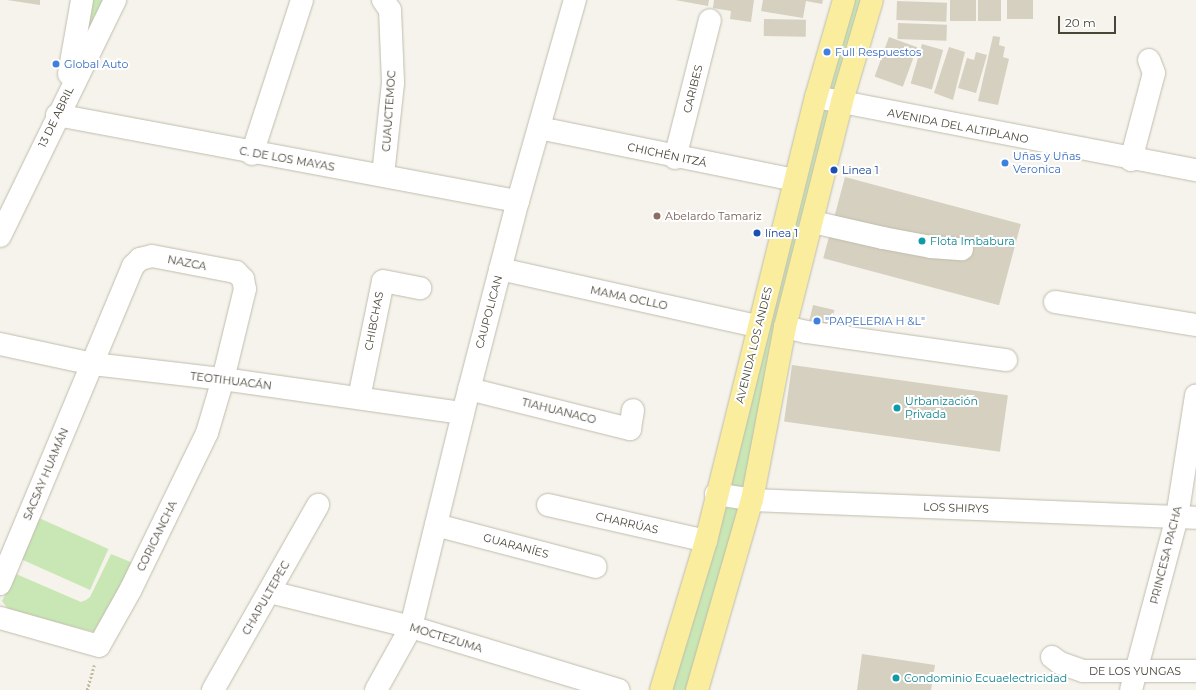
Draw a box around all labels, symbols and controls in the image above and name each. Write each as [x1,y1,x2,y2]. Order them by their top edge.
scale bar [1060,8,1118,34]
text: 20 m [1065,15,1096,30]
place label: Full Respuestos [835,45,921,59]
marker: Full Respuestos [822,47,832,57]
place label: Global Auto [64,57,128,71]
marker: Global Auto [51,59,61,69]
street label: CARIBES [681,64,705,114]
street label: CUAUCTEMOC [380,70,398,152]
street label: 13 DE ABRIL [36,84,76,150]
street label: AVENIDA DEL ALTIPLANO [886,106,1030,146]
street label: CHICHÉN ITZÁ [626,140,708,170]
street label: C. DE LOS MAYAS [238,144,336,174]
place label: Uñas y Uñas Veronica [1013,150,1081,176]
marker: Uñas y Uñas Veronica [1000,158,1010,168]
place label: Linea 1 [842,163,879,177]
marker: Linea 1 [829,165,839,175]
place label: Abelardo Tamariz [665,209,761,223]
marker: Abelardo Tamariz [652,211,662,221]
place label: línea 1 [765,226,798,240]
marker: línea 1 [752,228,762,238]
place label: Flota Imbabura [930,234,1015,248]
marker: Flota Imbabura [917,236,927,246]
street label: NAZCA [166,253,208,273]
street label: CAUPOLICAN [473,274,505,350]
street label: MAMA OCLLO [589,283,669,313]
street label: AVENIDA LOS ANDES [733,285,775,405]
street label: CHIBCHAS [362,290,386,352]
place label: "PAPELERIA H &L" [825,314,925,328]
marker: "PAPELERIA H &L" [812,316,822,326]
street label: TEOTIHUACÁN [189,369,273,393]
street label: TIAHUANACO [520,395,598,427]
place label: Urbanización Privada [905,395,978,421]
marker: Urbanización Privada [892,403,902,413]
street label: SACSAY HUAMÁN [21,426,71,522]
street label: CORICANCHA [134,499,180,573]
street label: LOS SHIRYS [923,500,989,516]
street label: PRINCESA PACHA [1147,505,1185,605]
street label: CHARRÚAS [594,509,660,537]
street label: GUARANÍES [482,531,550,561]
street label: CHAPULTEPEC [239,559,293,637]
street label: MOCTEZUMA [408,621,484,655]
street label: DE LOS YUNGAS [1089,664,1181,678]
place label: Condominio Ecuaelectricidad [904,671,1067,685]
marker: Condominio Ecuaelectricidad [891,673,901,683]

